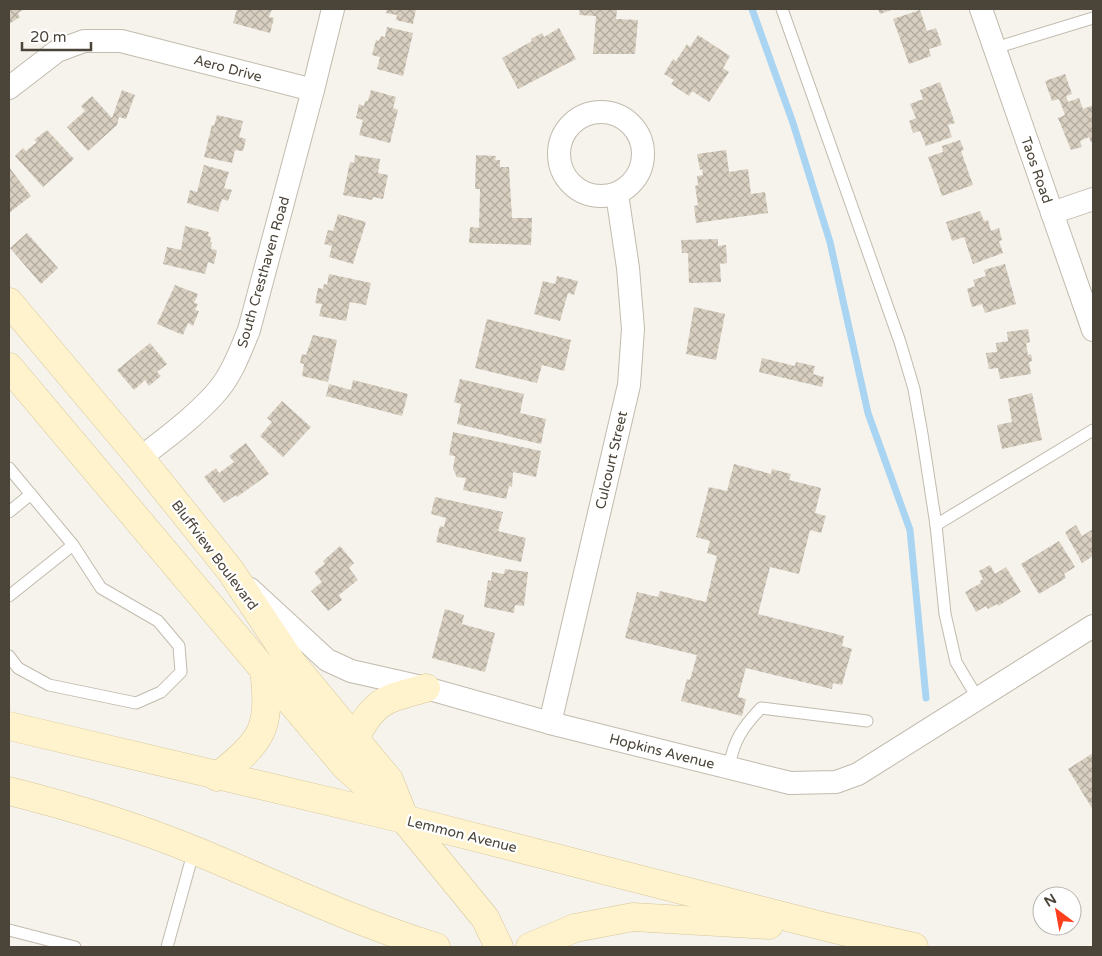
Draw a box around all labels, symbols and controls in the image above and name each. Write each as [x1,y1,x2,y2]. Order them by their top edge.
scale bar [22,20,91,52]
text: 20 m [30,28,67,46]
street label: Aero Drive [192,51,264,86]
street label: Taos Road [1017,135,1056,206]
street label: South Cresthaven Road [234,194,293,350]
street label: Culcourt Street [592,409,631,511]
street label: Bluffview Boulevard [168,497,261,614]
street label: Hopkins Avenue [608,730,716,773]
street label: Lemmon Avenue [405,813,519,856]
north arrow [1032,886,1082,936]
text: N [1041,890,1060,911]

